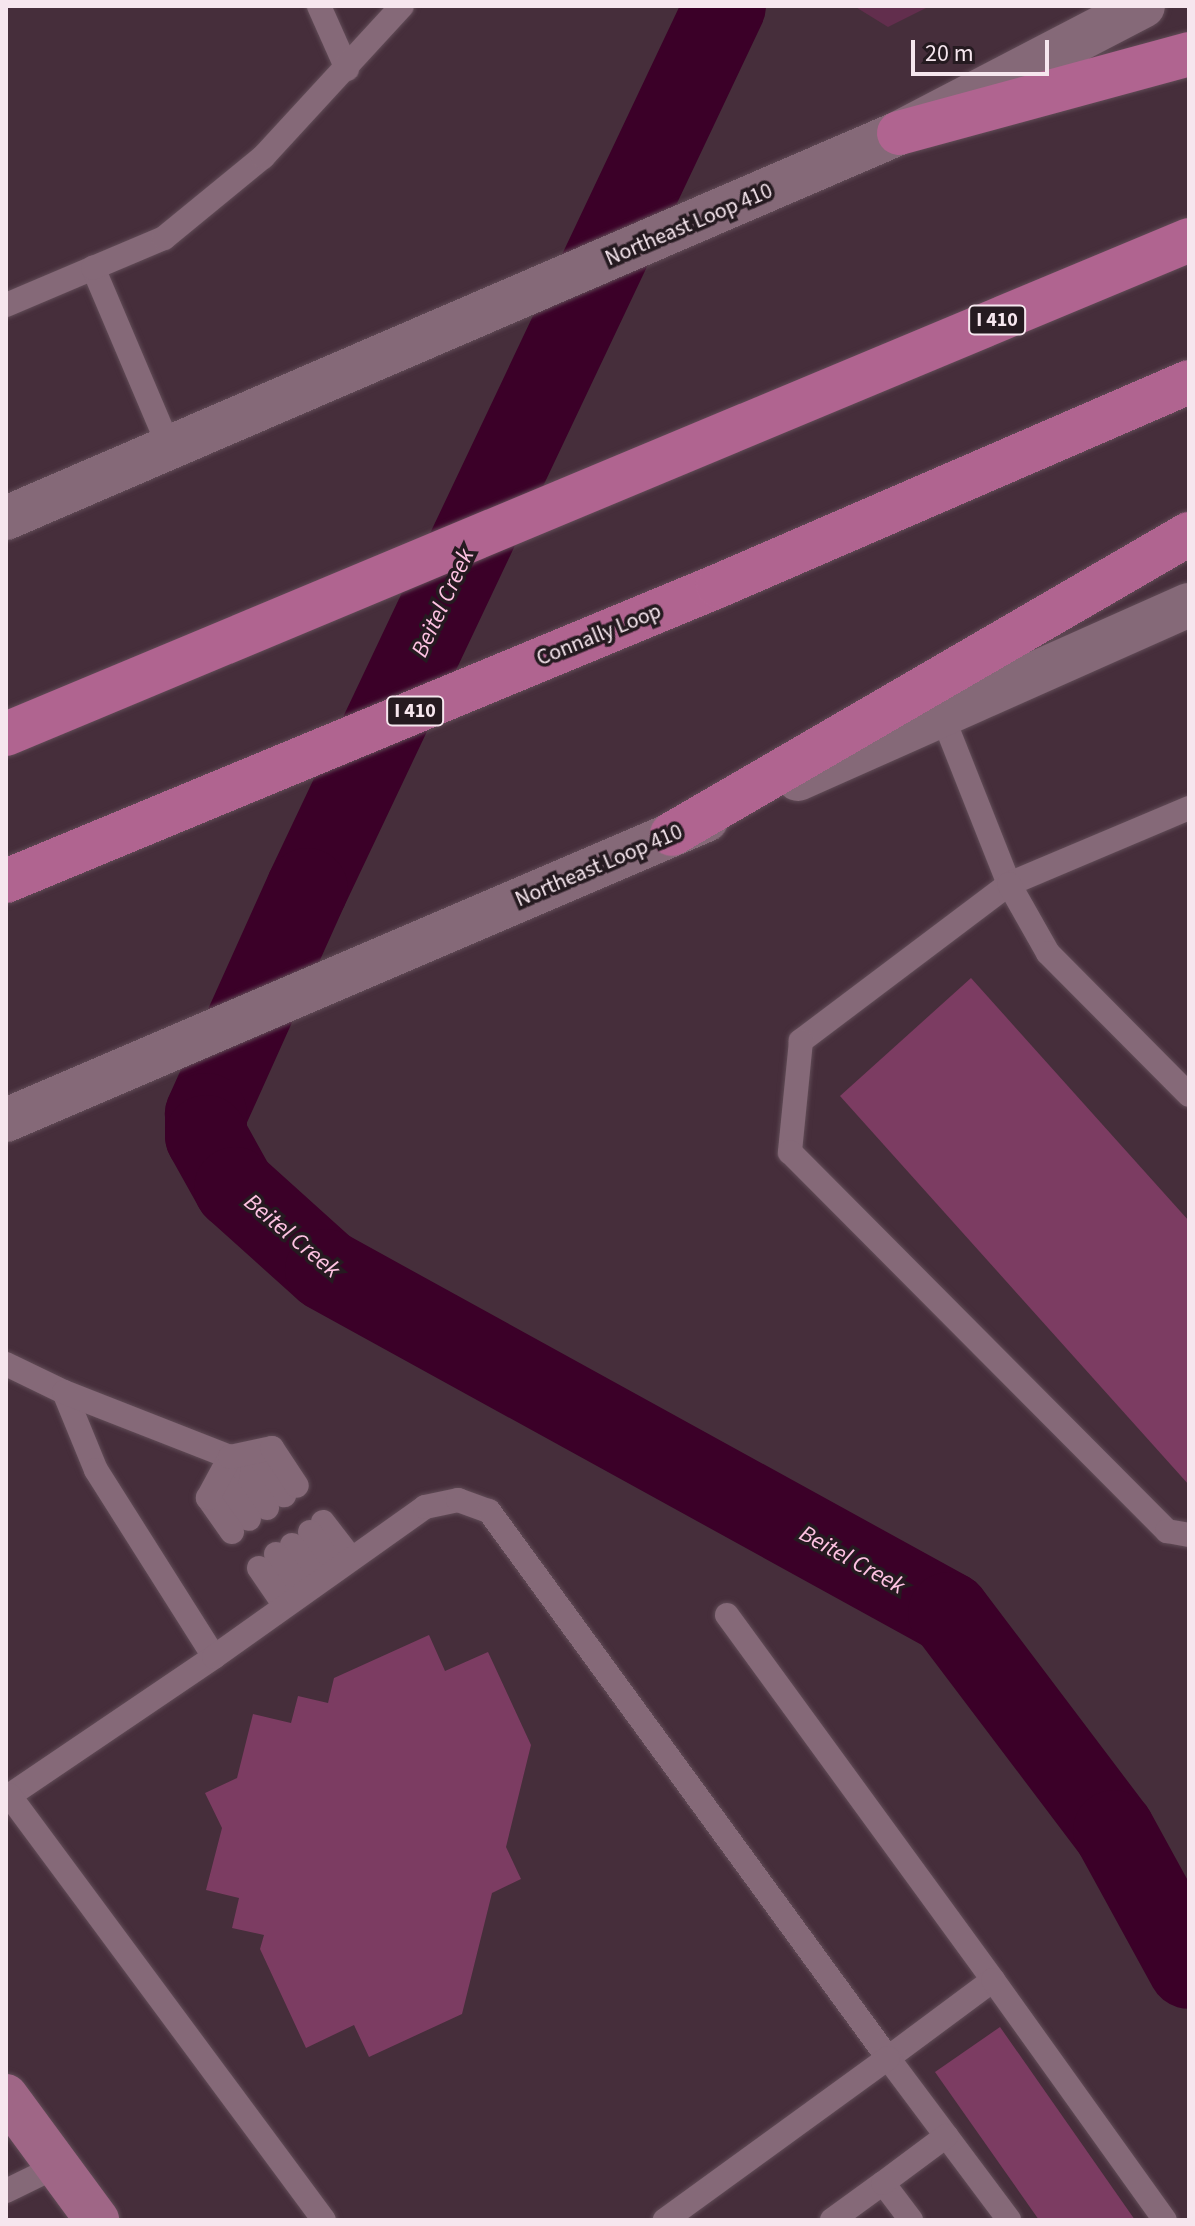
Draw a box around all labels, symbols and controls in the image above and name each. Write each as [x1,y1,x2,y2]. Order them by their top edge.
scale bar [915,24,1053,74]
text: 20 m [925,36,974,71]
street label: Northeast Loop 410 [601,178,777,272]
road number: I 410 [967,304,1027,336]
water label: Beitel Creek [405,544,481,662]
street label: Connally Loop [533,598,665,672]
road number: I 410 [385,695,445,727]
street label: Northeast Loop 410 [511,819,687,913]
water label: Beitel Creek [238,1188,346,1284]
water label: Beitel Creek [794,1519,910,1601]

